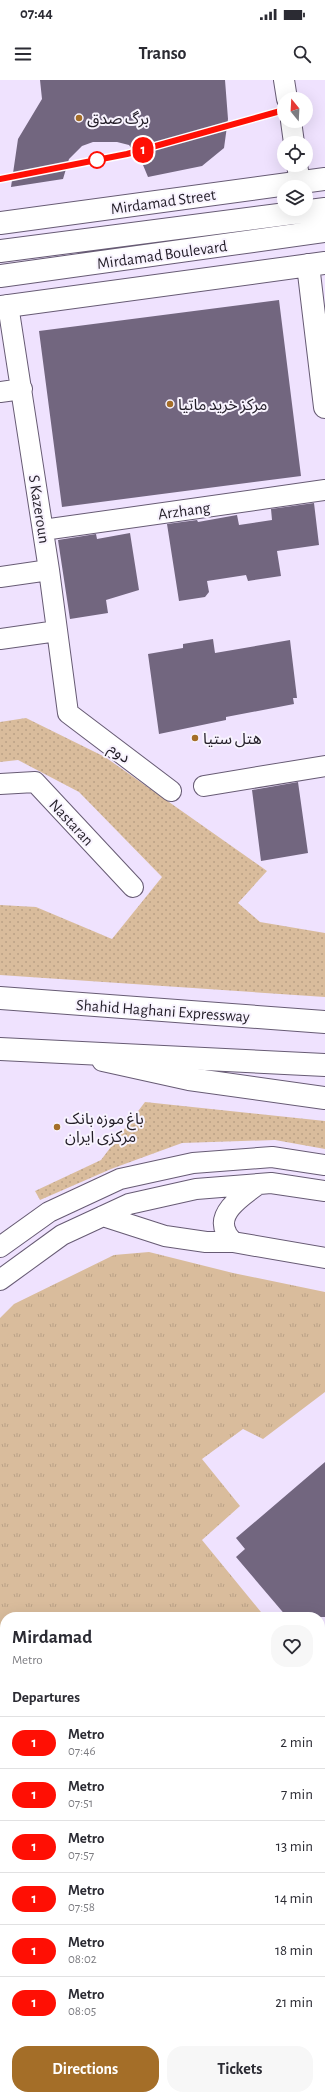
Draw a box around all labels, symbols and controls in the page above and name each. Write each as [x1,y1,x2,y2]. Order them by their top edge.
text: 07:44 [20,6,53,21]
icon: menu [12,43,34,65]
icon: search [291,43,313,65]
text: Transo [139,45,187,63]
north arrow [277,92,313,128]
map controls [277,92,313,216]
place label: برگ صدق [87,110,149,128]
marker: برگ صدق [74,113,84,123]
button: locate [277,136,313,172]
line badge: 1 [130,137,156,163]
text: 1 [140,143,146,157]
unlabelled marker [88,151,106,169]
button: layers [277,180,313,216]
street label: Mirdamad Street [110,187,217,217]
street label: Mirdamad Boulevard [96,238,228,272]
place label: مرکز خرید ماتیا [178,397,267,414]
marker: مرکز خرید ماتیا [165,399,175,409]
street label: S Kazeroun [26,474,52,545]
street label: Arzhang [157,499,211,523]
place label: هتل ستیا [203,731,262,748]
marker: هتل ستیا [190,733,200,743]
street label: دوم [103,740,133,769]
street label: Nastaran [46,796,96,849]
street label: Shahid Haghani Expressway [76,997,250,1026]
place label: باغ موزه بانک مرکزی ایران [65,1111,144,1146]
marker: باغ موزه بانک مرکزی ایران [52,1122,62,1132]
button: heart [271,1625,313,1667]
text: Mirdamad [12,1628,92,1647]
text: Metro [12,1654,43,1667]
text: Departures [12,1690,80,1705]
text: Metro [68,1727,105,1742]
text: 2 min [280,1735,313,1750]
text: 1 [31,1736,37,1750]
text: 07:46 [68,1745,96,1758]
text: Metro [68,1779,105,1794]
text: 7 min [281,1787,313,1802]
text: 1 [31,1788,37,1802]
text: 07:51 [68,1797,93,1810]
text: Metro [68,1831,105,1846]
text: 13 min [276,1839,313,1854]
text: 1 [31,1840,37,1854]
text: 07:57 [68,1849,94,1862]
text: Metro [68,1883,105,1898]
text: 14 min [275,1891,313,1906]
text: 1 [31,1892,37,1906]
text: 07:58 [68,1901,95,1914]
text: Metro [68,1935,105,1950]
text: 18 min [275,1943,313,1958]
text: 1 [31,1944,37,1958]
text: 08:02 [68,1953,97,1966]
text: Metro [68,1987,105,2002]
text: 21 min [275,1995,313,2010]
text: 1 [31,1996,37,2010]
text: 08:05 [68,2005,96,2018]
button: Directions [12,2046,159,2092]
button: Tickets [167,2046,313,2092]

